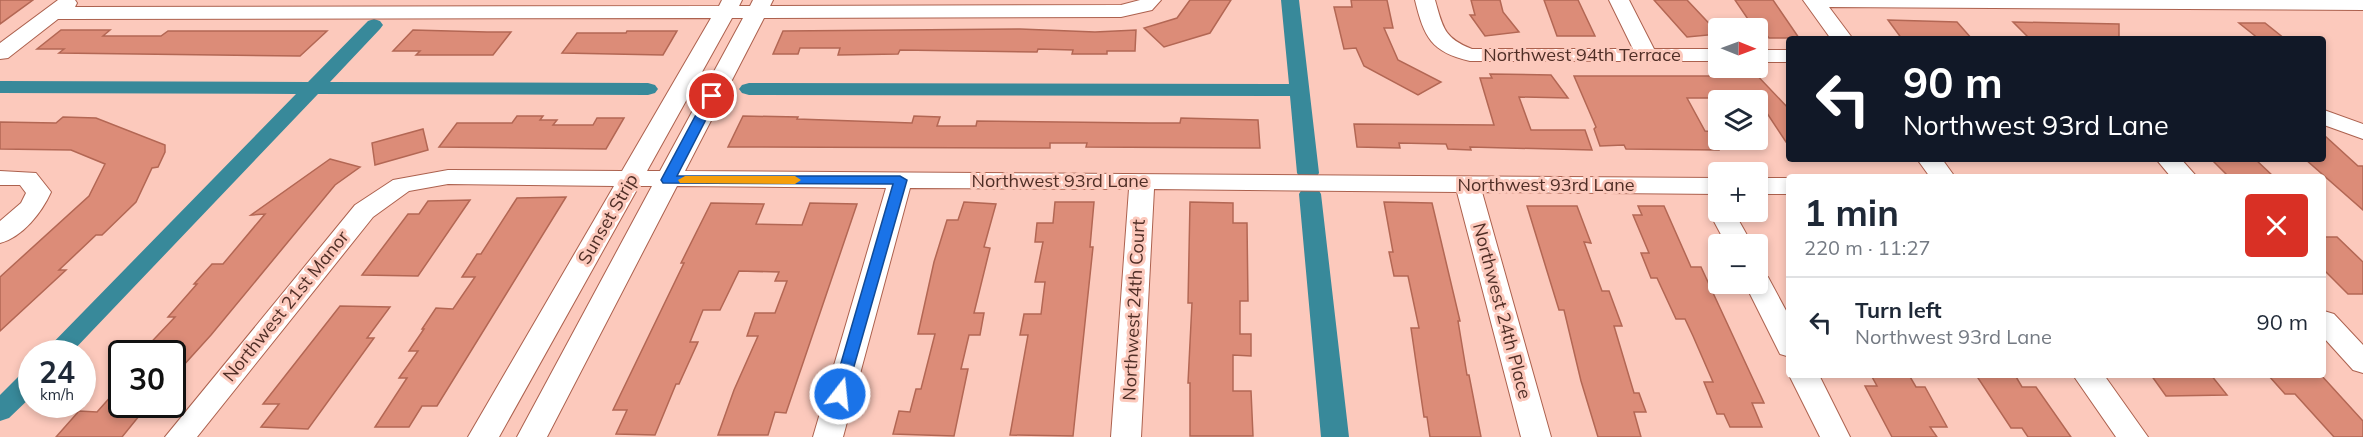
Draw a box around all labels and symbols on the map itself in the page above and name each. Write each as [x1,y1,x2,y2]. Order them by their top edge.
north arrow [1708,18,1768,78]
street label: Northwest 94th Terrace [1483,43,1681,66]
pin [686,70,737,121]
street label: Sunset Strip [572,169,643,268]
street label: Northwest 93rd Lane [971,169,1149,192]
street label: Northwest 93rd Lane [1457,173,1635,196]
street label: Northwest 24th Court [1117,219,1150,401]
street label: Northwest 24th Place [1468,220,1537,401]
street label: Northwest 21st Manor [218,225,354,386]
speed limit sign: 30 [108,340,186,418]
position arrow [808,362,872,426]

